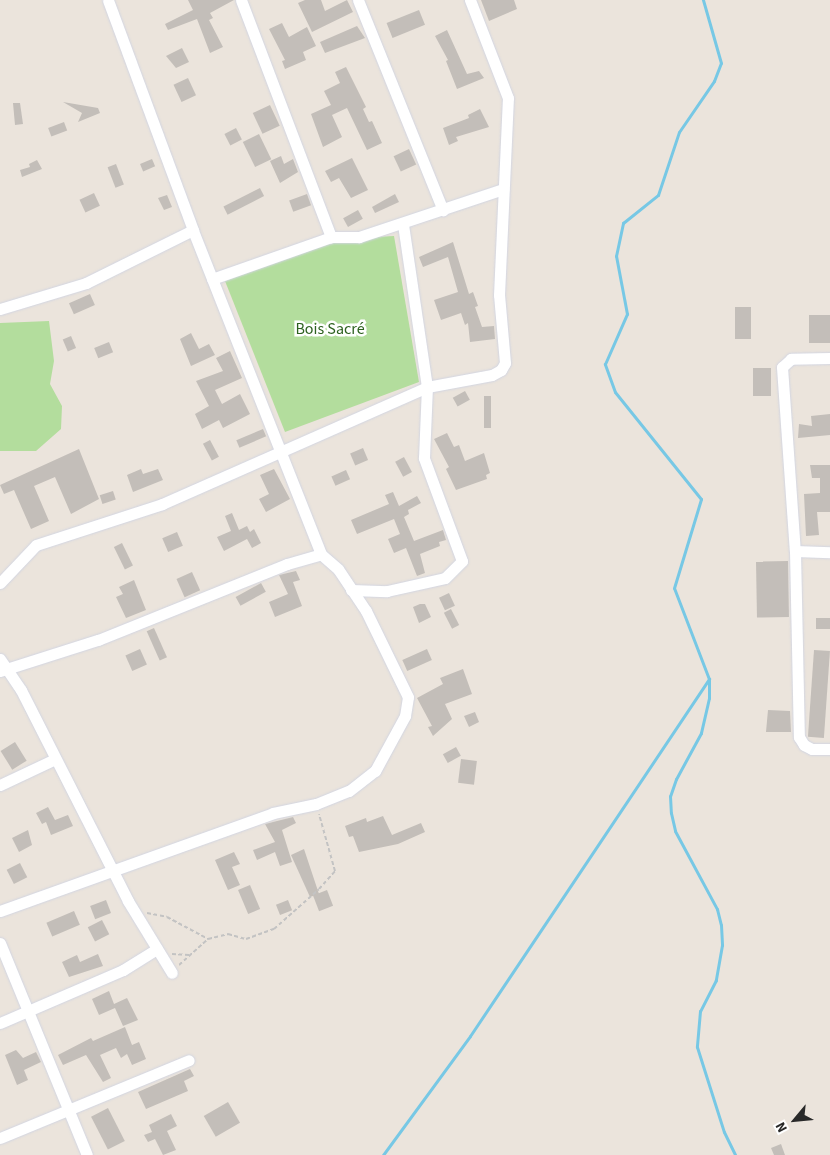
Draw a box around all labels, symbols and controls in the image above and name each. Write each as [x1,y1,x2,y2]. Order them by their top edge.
park label: Bois Sacré [295,319,365,339]
north arrow [770,1095,820,1145]
text: N [771,1118,793,1136]

